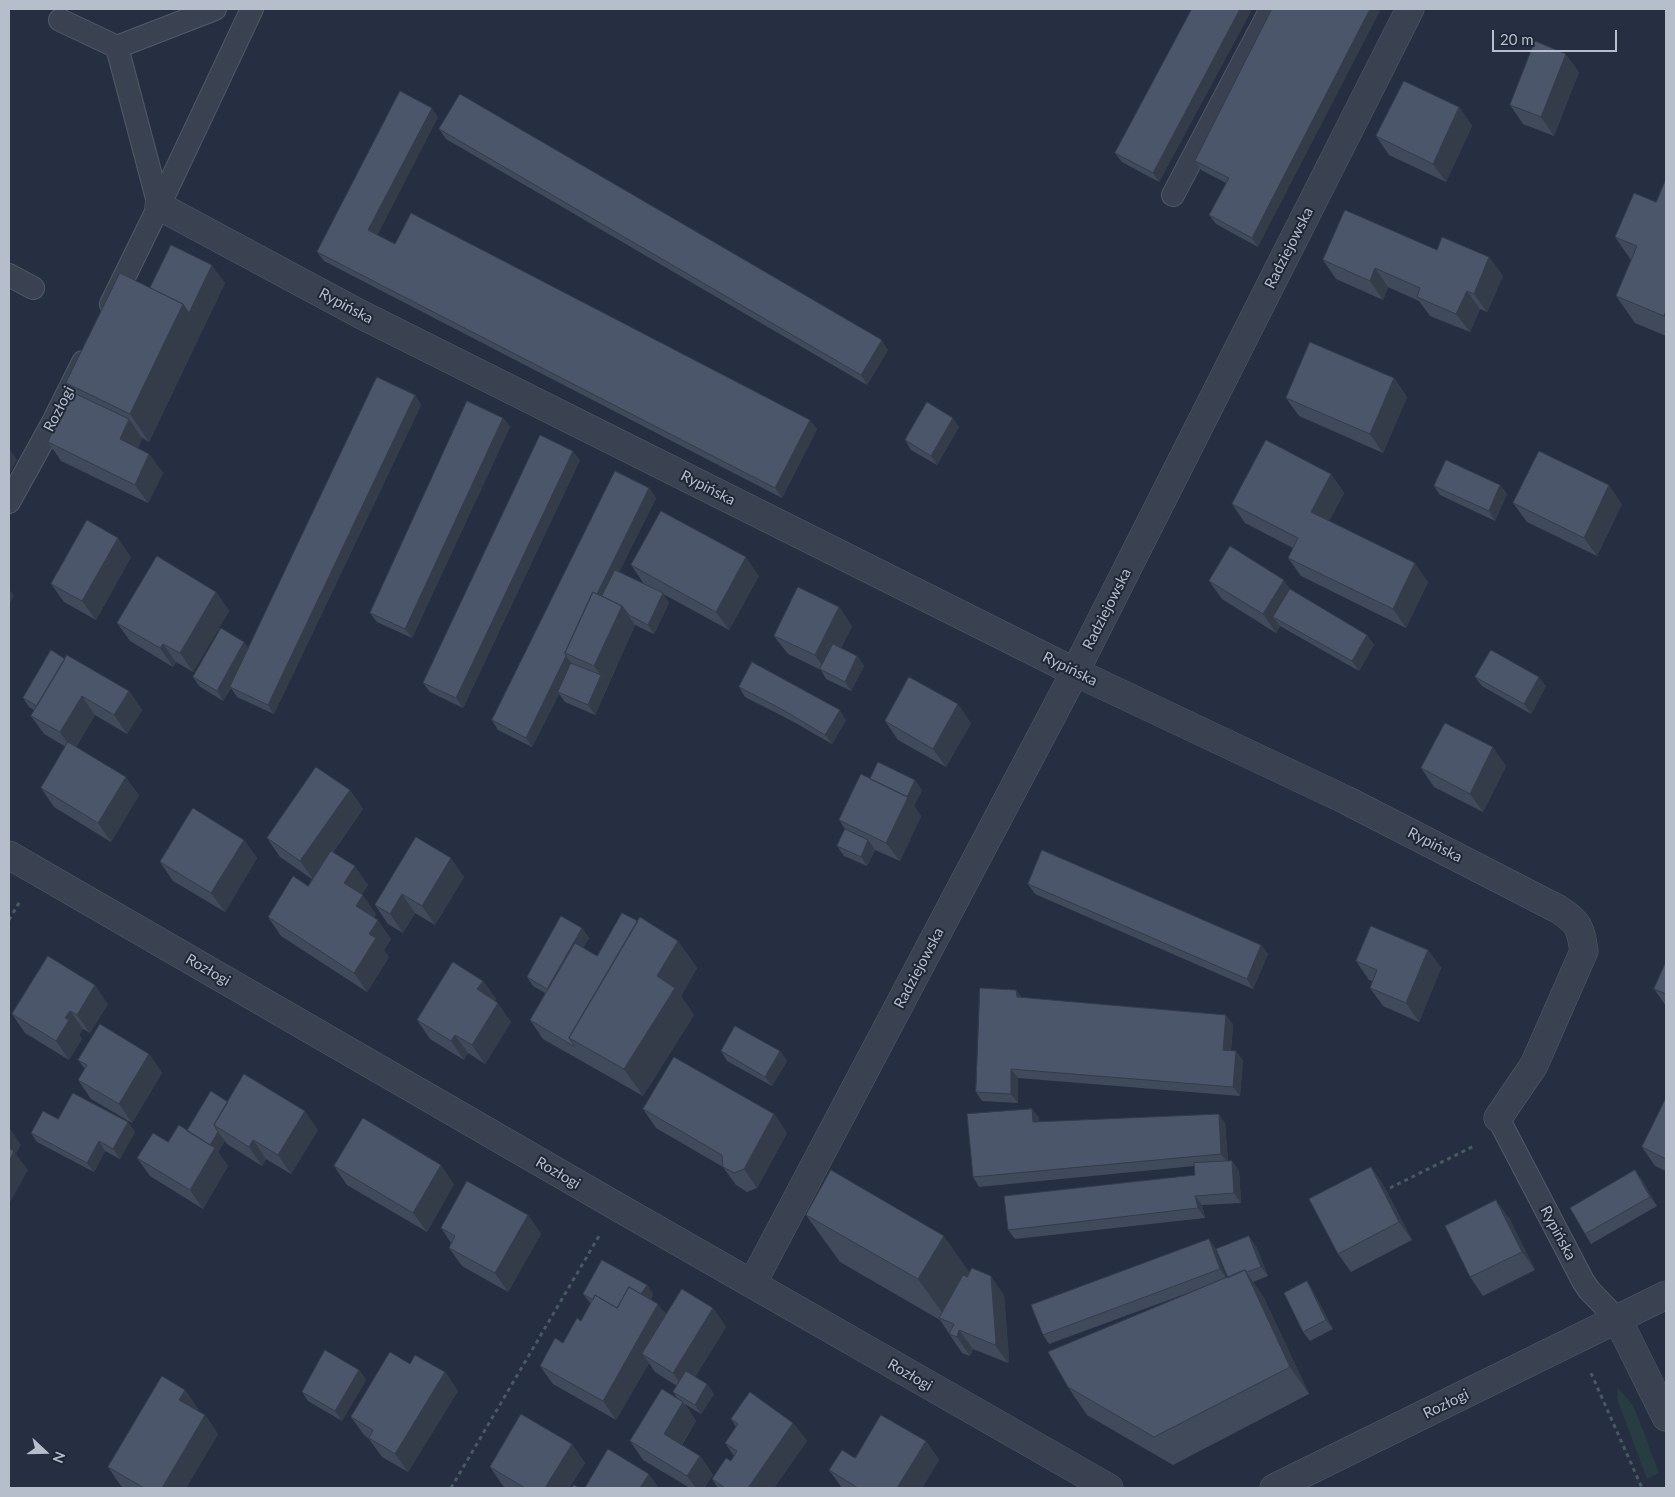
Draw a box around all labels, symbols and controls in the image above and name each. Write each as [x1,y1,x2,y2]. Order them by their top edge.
scale bar [1495,20,1620,52]
text: 20 m [1500,30,1534,48]
street label: Radziejowska [1261,204,1317,292]
street label: Rypińska [316,284,376,328]
street label: Rozłogi [40,383,78,435]
street label: Rypińska [678,467,738,509]
street label: Radziejowska [1079,565,1135,653]
street label: Rypińska [1040,648,1100,690]
street label: Rypińska [1405,824,1465,866]
street label: Radziejowska [890,925,948,1011]
street label: Rozłogi [182,950,234,990]
street label: Rozłogi [532,1153,584,1193]
street label: Rypińska [1536,1203,1580,1263]
street label: Rozłogi [884,1355,936,1395]
street label: Rozłogi [1420,1385,1472,1423]
north arrow [20,1427,70,1477]
text: N [50,1449,69,1466]

